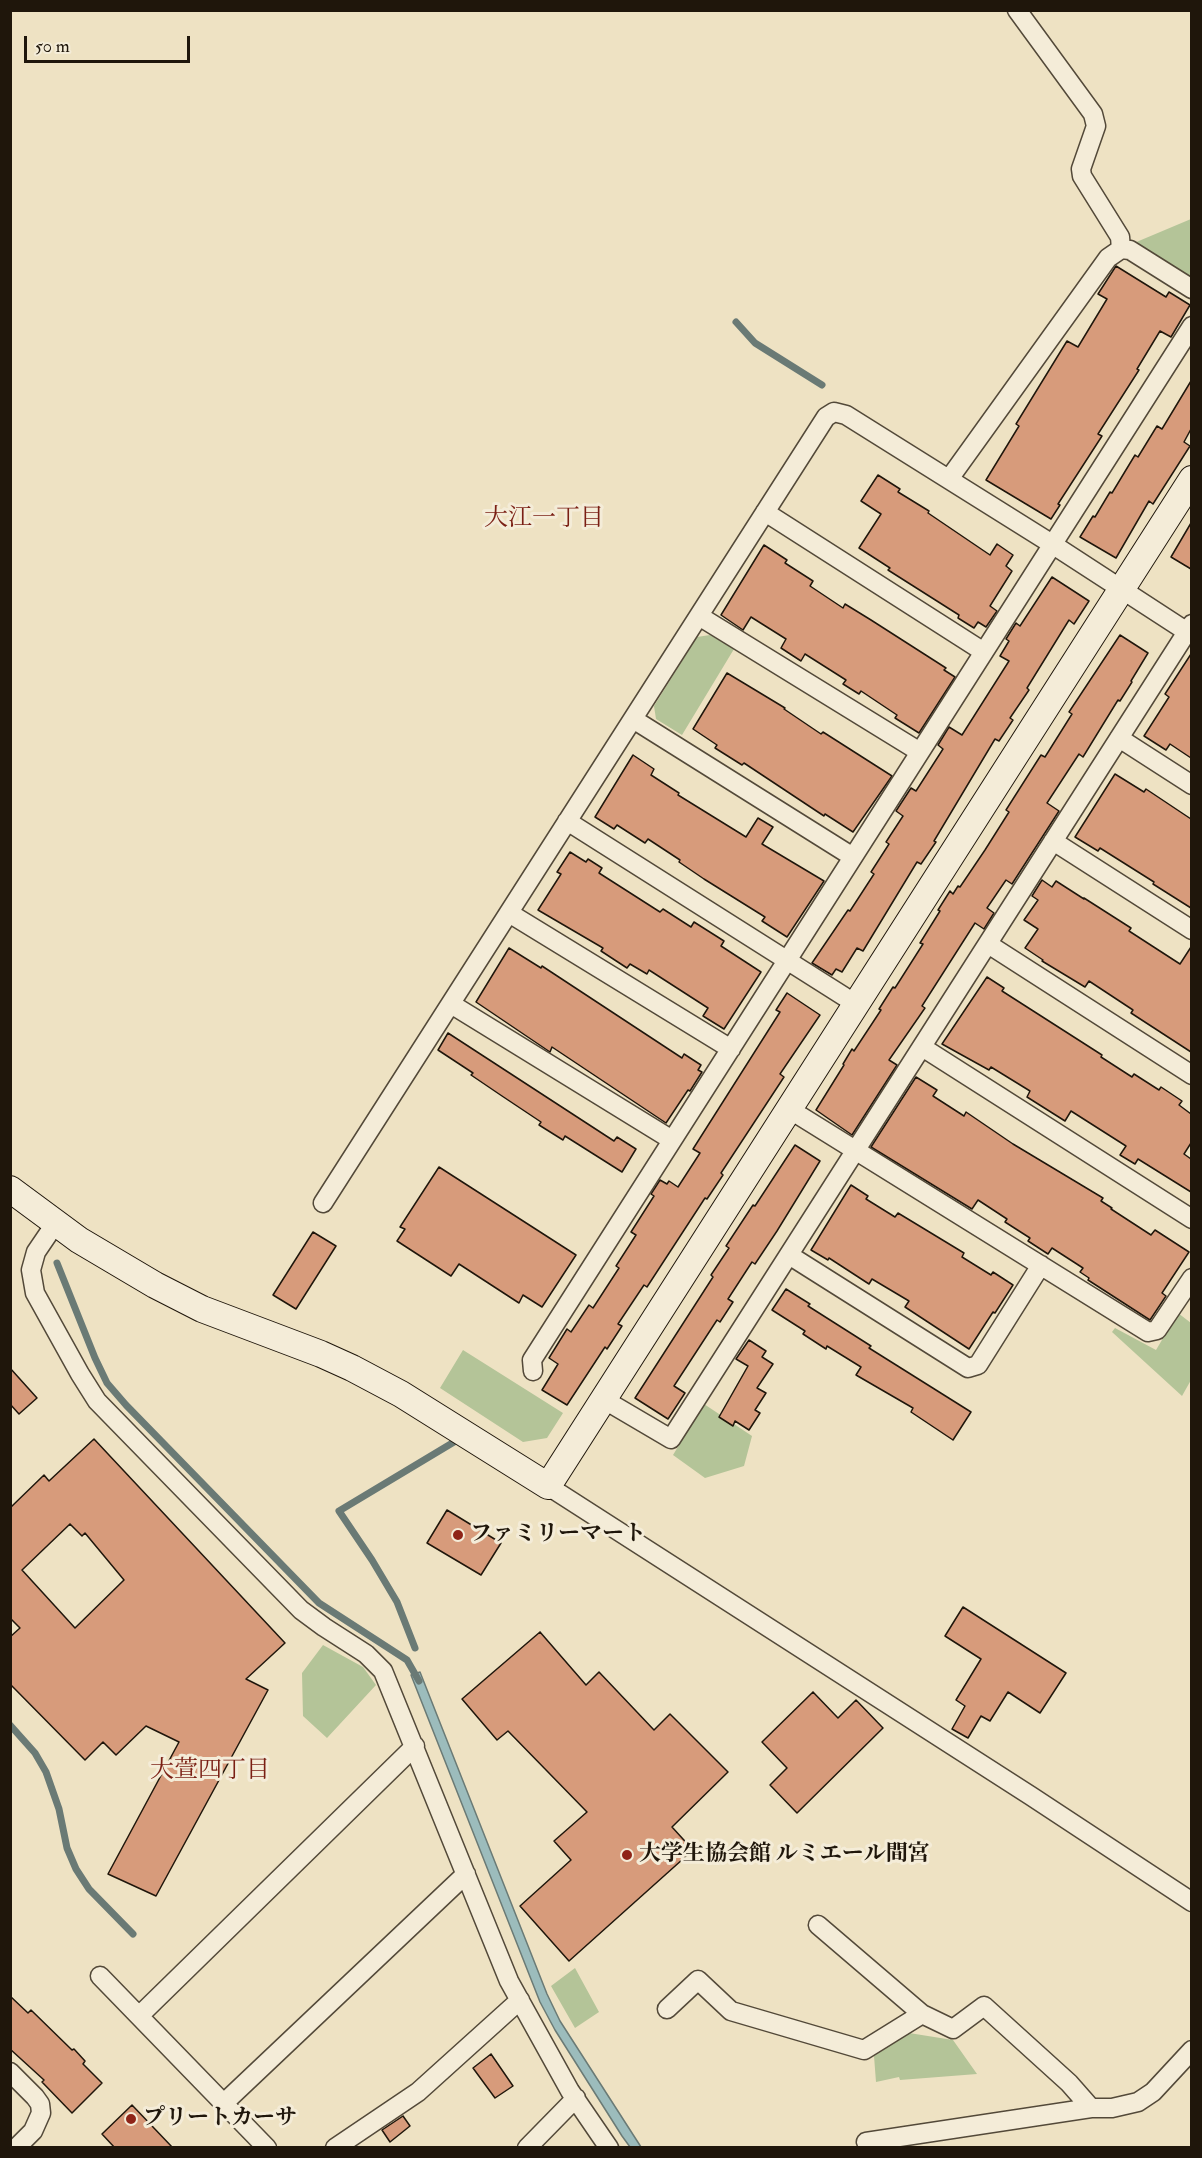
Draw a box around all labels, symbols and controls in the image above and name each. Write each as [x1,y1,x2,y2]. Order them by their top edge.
scale bar [27,24,194,62]
text: 50 m [35,35,70,58]
district label: 大江一丁目 [484,506,604,534]
place label: ファミリーマート [470,1522,646,1548]
marker: ファミリーマート [451,1528,465,1542]
district label: 大萱四丁目 [150,1758,270,1786]
place label: 大学生協会館 ルミエール間宮 [639,1842,930,1868]
marker: 大学生協会館 ルミエール間宮 [620,1848,634,1862]
place label: プリートカーサ [143,2106,297,2132]
marker: プリートカーサ [124,2112,138,2126]

